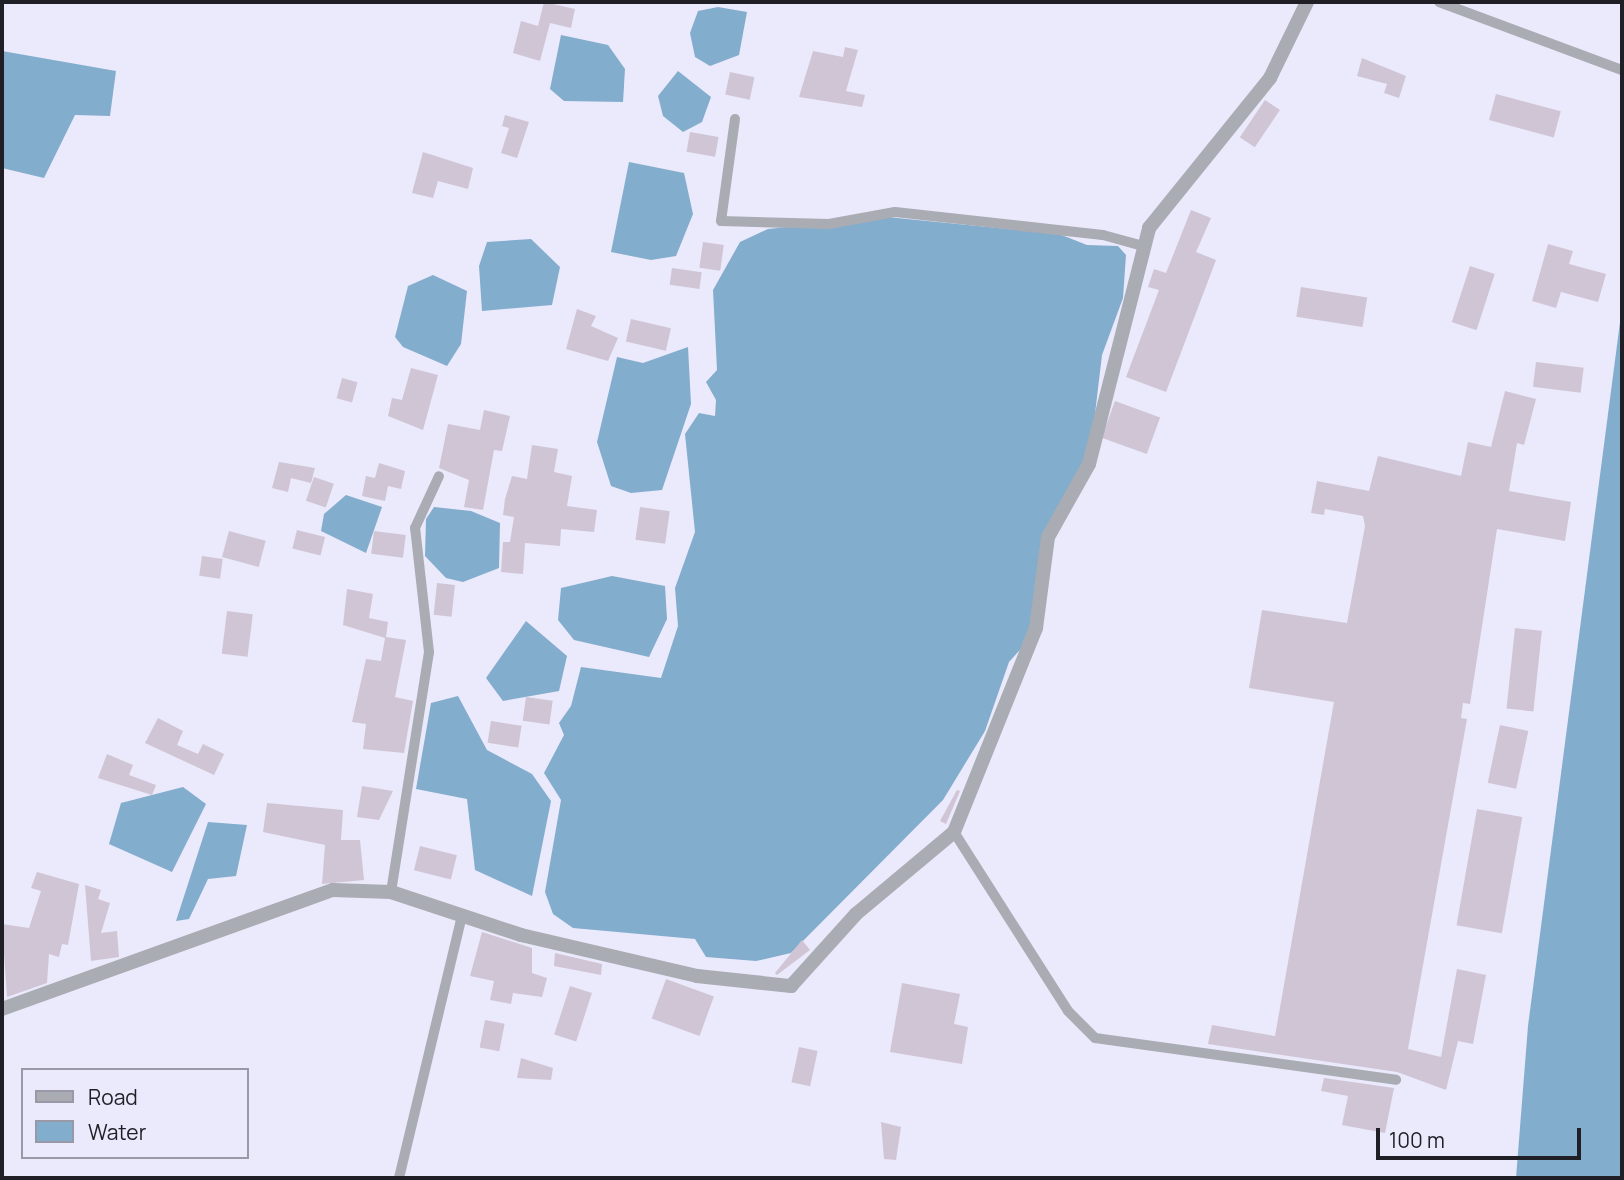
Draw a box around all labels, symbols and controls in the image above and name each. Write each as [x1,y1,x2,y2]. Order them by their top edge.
legend [21,1068,248,1159]
text: Road [88,1083,138,1111]
scale bar [1379,1114,1584,1158]
text: Water [88,1118,146,1146]
text: 100 m [1389,1126,1445,1154]

